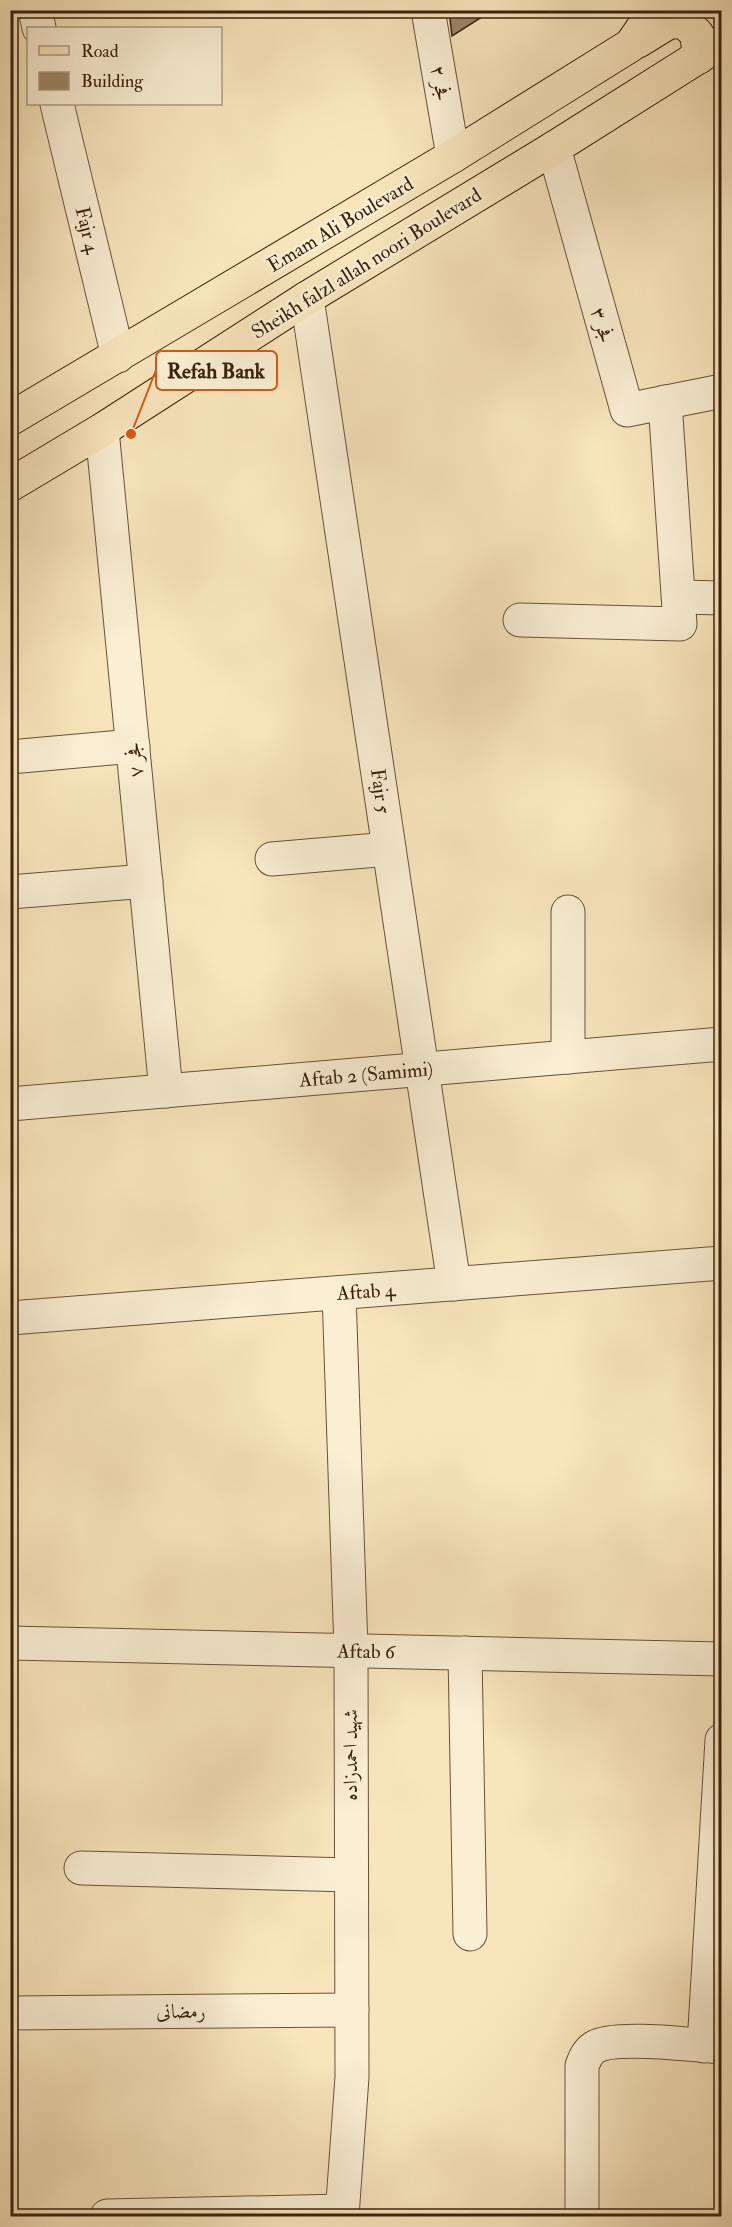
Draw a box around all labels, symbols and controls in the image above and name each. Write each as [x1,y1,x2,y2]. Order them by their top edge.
legend [27,27,222,105]
text: Road [81,40,119,63]
street label: فجر ۲ [425,63,456,103]
text: Building [81,70,144,93]
street label: Emam Ali Boulevard [263,171,418,278]
street label: Sheikh falzl allah noori Boulevard [247,182,486,345]
street label: Fajr 4 [70,204,106,257]
street label: فجر ۳ [586,304,619,346]
callout: Refah Bank [156,351,277,390]
text: Refah Bank [167,358,266,385]
street label: فجر ۷ [120,741,149,779]
street label: Fajr 5 [365,767,396,815]
street label: Aftab 2 (Samimi) [297,1056,434,1093]
street label: Aftab 4 [335,1277,397,1306]
street label: Aftab 6 [336,1638,396,1665]
street label: شهید احمدزاده [338,1709,363,1801]
street label: رمضانی [156,1999,206,2024]

